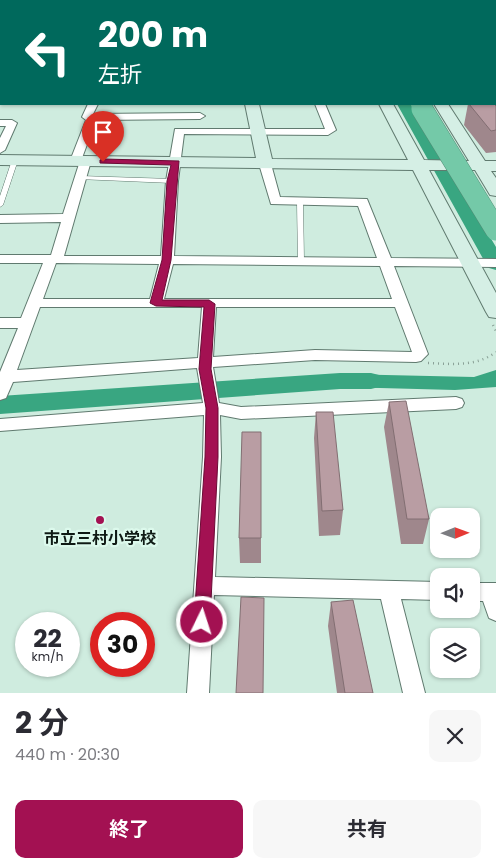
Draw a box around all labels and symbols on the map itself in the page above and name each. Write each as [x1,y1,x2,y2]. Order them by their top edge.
pin [82,111,124,162]
north arrow [430,508,480,558]
marker: 市立三村小学校 [94,514,106,526]
place label: 市立三村小学校 [44,527,156,550]
position arrow [175,595,227,647]
speed limit sign: 30 [90,612,155,677]

